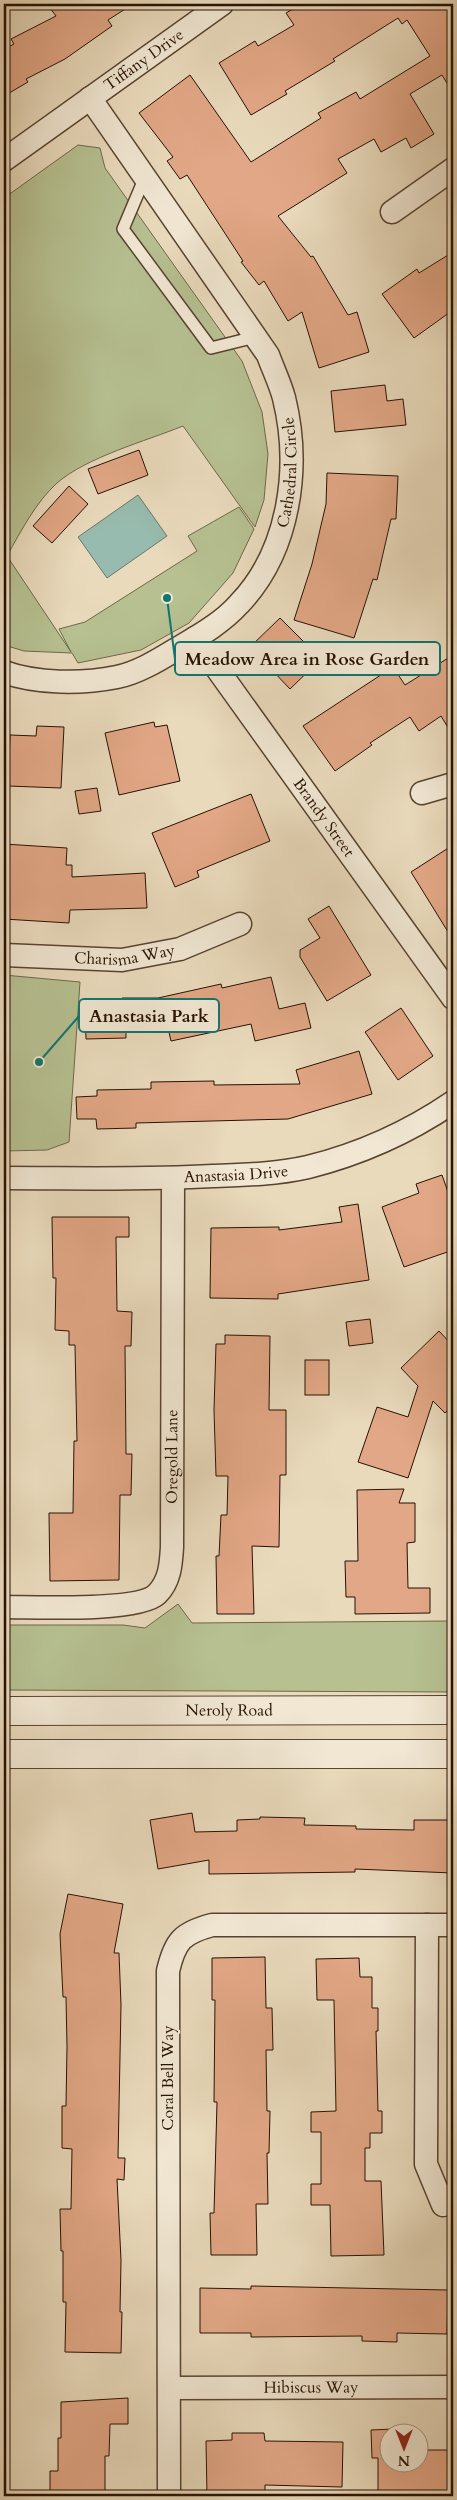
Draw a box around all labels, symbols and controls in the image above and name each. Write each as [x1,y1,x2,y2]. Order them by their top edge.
street label: Tiffany Drive [100,24,188,96]
street label: Cathedral Circle [272,416,302,530]
callout: Meadow Area in Rose Garden [175,642,440,675]
text: Meadow Area in Rose Garden [185,647,430,672]
street label: Brandy Street [288,774,360,862]
street label: Charisma Way [74,939,177,972]
callout: Anastasia Park [79,999,219,1032]
text: Anastasia Park [89,1004,210,1029]
street label: Anastasia Drive [183,1160,290,1188]
street label: Oregold Lane [161,1409,183,1504]
street label: Neroly Road [185,1699,273,1722]
street label: Coral Bell Way [157,2025,179,2131]
street label: Hibiscus Way [263,2376,359,2399]
north arrow [380,2422,430,2472]
text: N [398,2451,410,2470]

